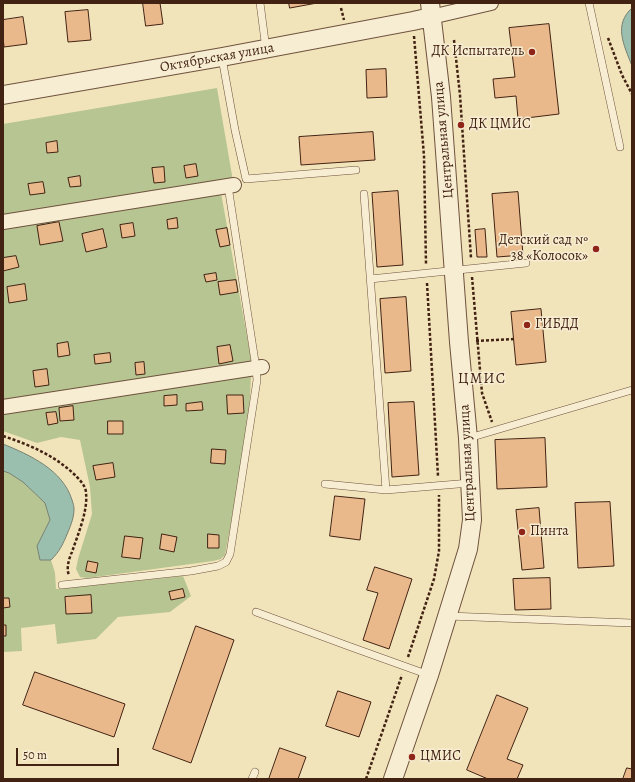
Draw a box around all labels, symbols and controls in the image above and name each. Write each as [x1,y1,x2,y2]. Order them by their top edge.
street label: Октябрьская улица [159,40,275,76]
place label: ДК Испытатель [431,44,524,60]
marker: ДК Испытатель [527,47,537,57]
street label: Центральная улица [431,81,457,199]
place label: ДК ЦМИС [469,117,531,133]
marker: ДК ЦМИС [456,120,466,130]
place label: Детский сад № 38 «Колосок» [499,233,588,266]
marker: Детский сад № 38 «Колосок» [591,244,601,254]
place label: ГИБДД [535,317,579,333]
marker: ГИБДД [522,320,532,330]
district label: ЦМИС [458,370,506,388]
street label: Центральная улица [457,404,479,522]
place label: Пинта [530,524,569,540]
marker: Пинта [517,527,527,537]
scale bar [18,740,121,766]
text: 50 m [23,747,47,763]
place label: ЦМИС [420,749,461,765]
marker: ЦМИС [407,752,417,762]

